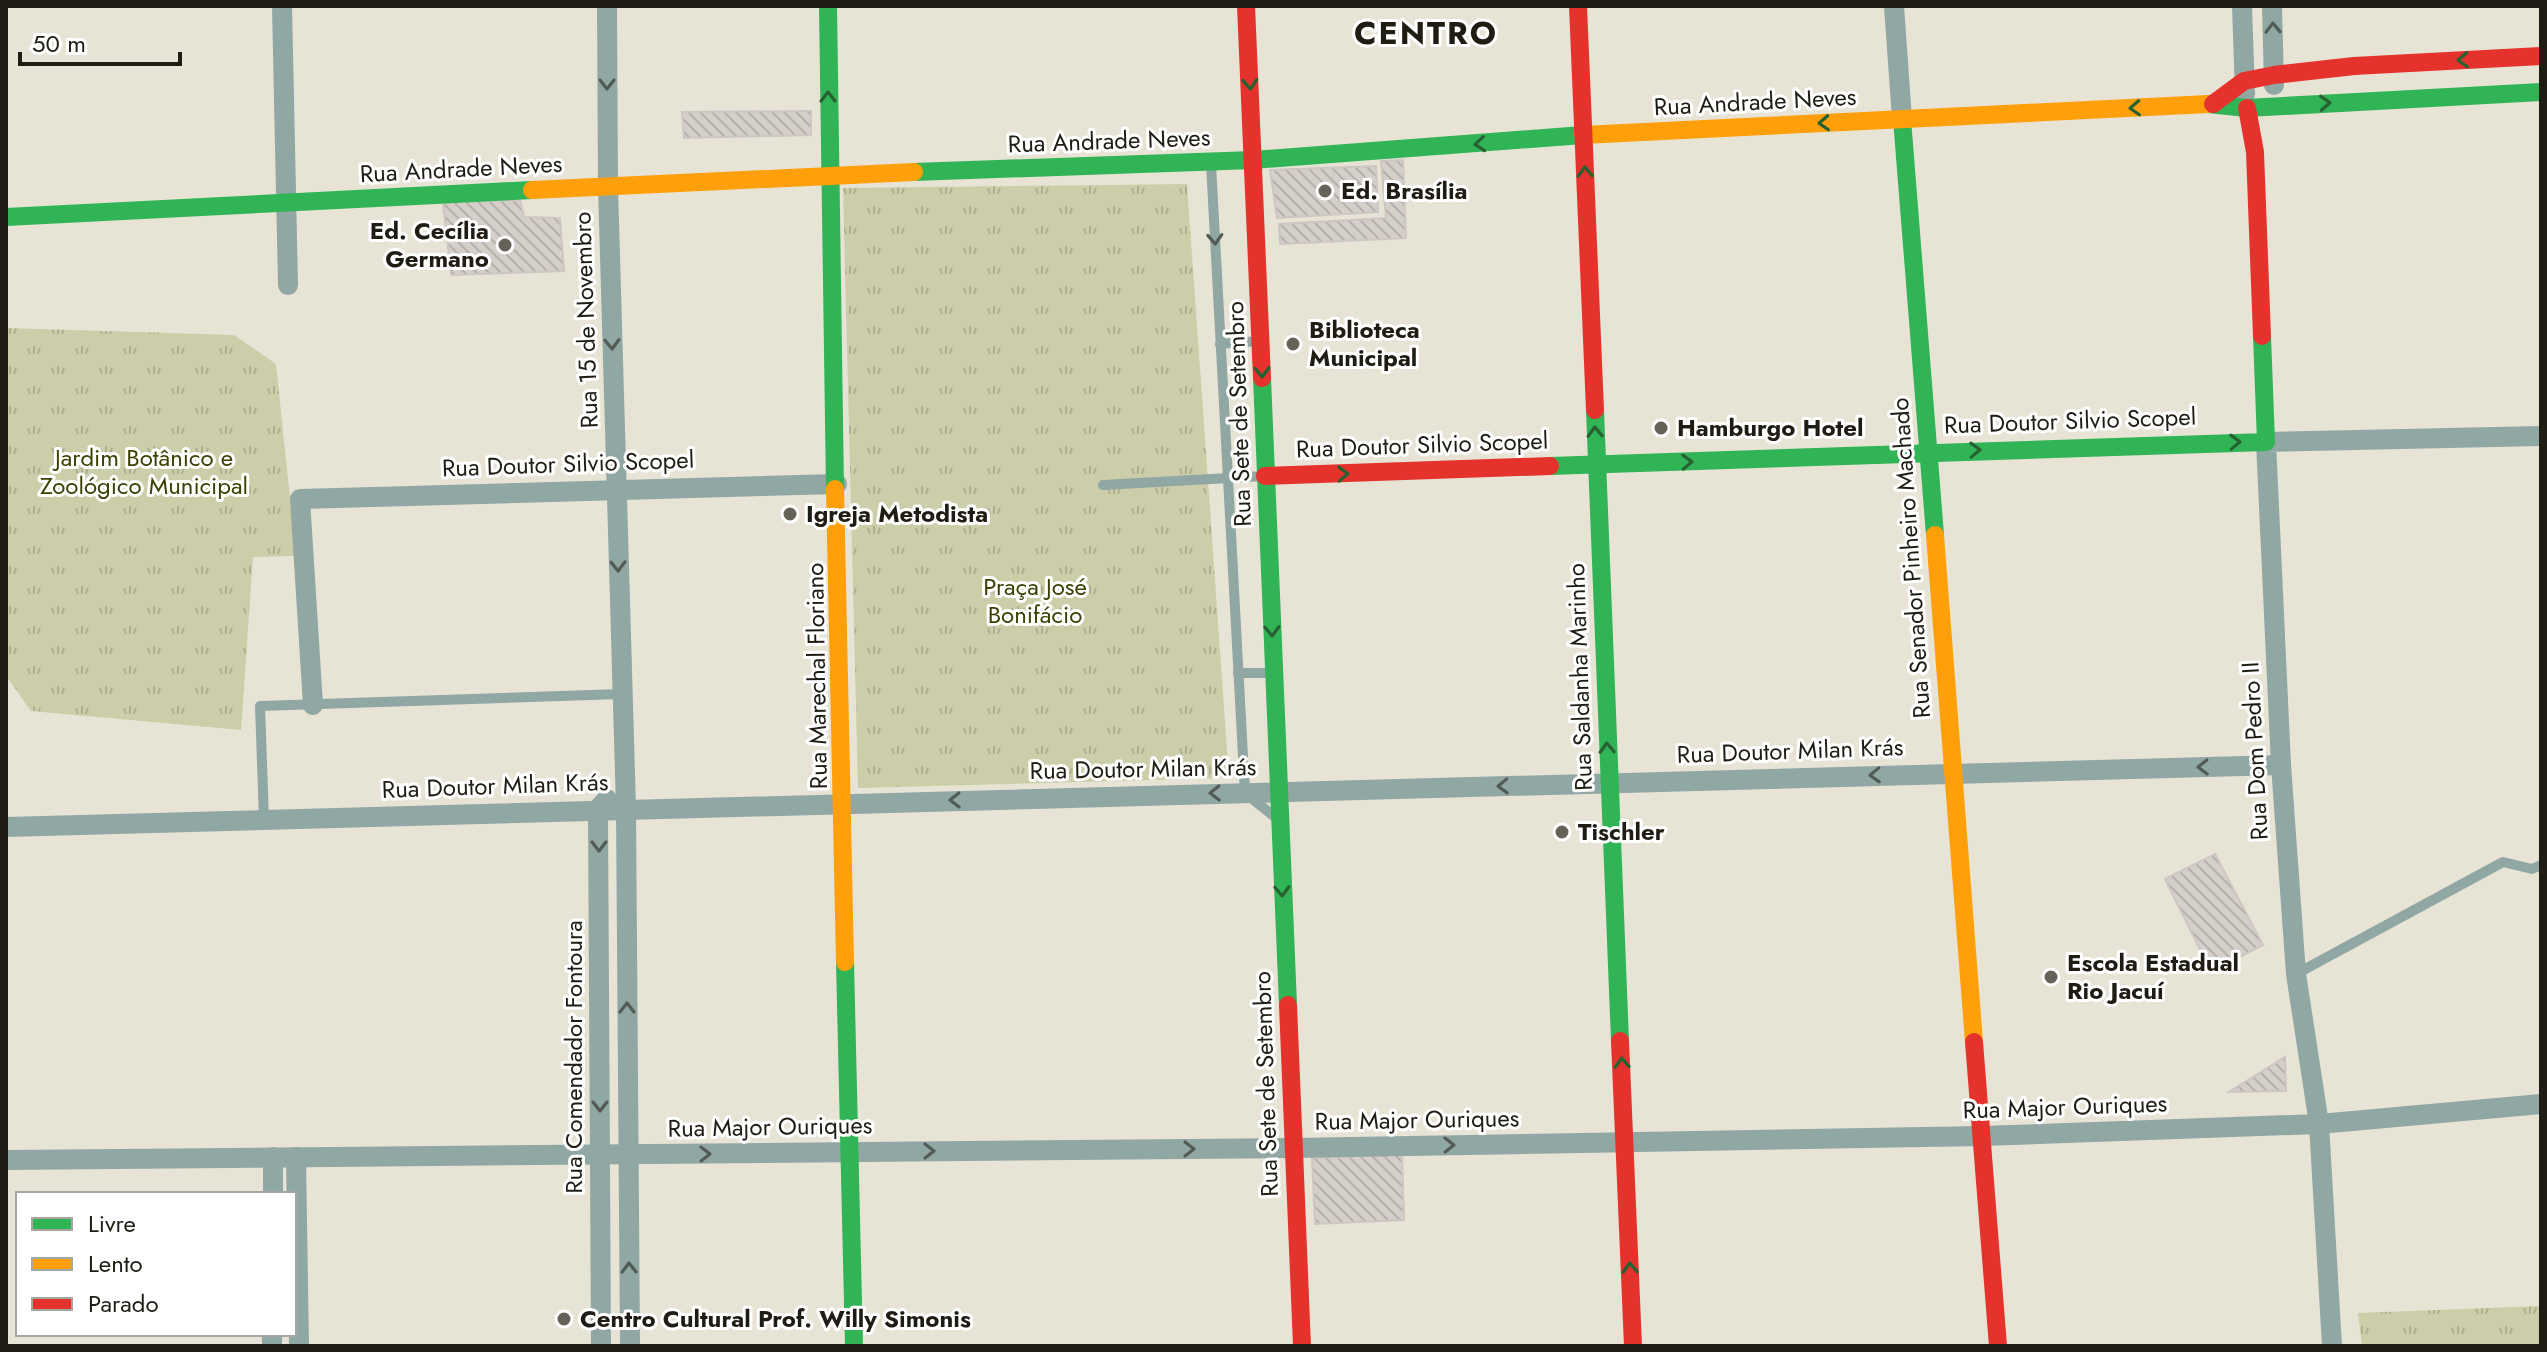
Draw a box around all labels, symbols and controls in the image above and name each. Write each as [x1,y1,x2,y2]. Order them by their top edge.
district label: CENTRO [1354,10,1498,56]
scale bar [20,16,180,66]
one-way arrow [2264,21,2281,34]
text: 50 m [32,26,86,61]
one-way arrow [2456,52,2469,69]
one-way arrow [598,78,616,91]
one-way arrow [1241,78,1258,91]
street label: Rua Andrade Neves [1653,79,1857,124]
one-way arrow [819,90,837,103]
one-way arrow [2319,94,2332,111]
one-way arrow [2128,99,2141,116]
one-way arrow [1817,114,1830,131]
street label: Rua Andrade Neves [1007,119,1211,162]
one-way arrow [1473,135,1486,152]
street label: Rua Andrade Neves [359,146,563,191]
one-way arrow [1577,165,1594,178]
place label: Ed. Brasília [1341,173,1468,208]
marker: Ed. Brasília [1316,182,1334,200]
street label: Rua 15 de Novembro [564,211,607,429]
place label: Ed. Cecília Germano [370,213,489,276]
one-way arrow [1206,233,1223,246]
marker: Ed. Cecília Germano [496,236,514,254]
street label: Rua Sete de Setembro [1217,301,1260,527]
place label: Biblioteca Municipal [1309,312,1420,375]
marker: Biblioteca Municipal [1284,335,1302,353]
one-way arrow [604,338,621,351]
one-way arrow [1253,366,1270,379]
street label: Rua Senador Pinheiro Machado [1882,396,1939,720]
street label: Rua Doutor Silvio Scopel [1943,399,2197,442]
place label: Hamburgo Hotel [1677,410,1863,445]
marker: Hamburgo Hotel [1652,419,1670,437]
street label: Rua Doutor Silvio Scopel [1295,423,1549,466]
one-way arrow [1586,425,1603,438]
one-way arrow [2229,434,2242,451]
park label: Jardim Botânico e Zoológico Municipal [40,440,248,503]
street label: Rua Doutor Silvio Scopel [441,442,695,485]
one-way arrow [1969,442,1982,459]
one-way arrow [1681,453,1694,470]
one-way arrow [1337,465,1350,482]
place label: Igreja Metodista [806,496,988,531]
marker: Igreja Metodista [781,505,799,523]
one-way arrow [610,560,627,573]
street label: Rua Marechal Floriano [797,562,836,790]
street label: Rua Saldanha Marinho [1558,563,1601,792]
park label: Praça José Bonifácio [983,569,1087,632]
one-way arrow [1263,625,1280,638]
street label: Rua Dom Pedro II [2232,661,2277,841]
street label: Rua Doutor Milan Krás [1676,729,1904,772]
one-way arrow [1598,741,1615,754]
street label: Rua Doutor Milan Krás [1029,749,1257,788]
one-way arrow [2196,758,2209,776]
street label: Rua Doutor Milan Krás [381,764,609,807]
one-way arrow [1868,766,1881,784]
one-way arrow [1496,777,1509,794]
one-way arrow [1208,785,1221,802]
one-way arrow [948,791,961,808]
place label: Tischler [1578,814,1665,849]
marker: Tischler [1553,823,1571,841]
one-way arrow [590,840,608,853]
one-way arrow [1274,885,1291,898]
street label: Rua Comendador Fontoura [556,920,591,1194]
place label: Escola Estadual Rio Jacuí [2067,945,2239,1008]
marker: Escola Estadual Rio Jacuí [2042,968,2060,986]
street label: Rua Sete de Setembro [1244,971,1287,1197]
one-way arrow [618,1001,636,1014]
one-way arrow [1614,1056,1631,1069]
street label: Rua Major Ouriques [1962,1085,2168,1128]
one-way arrow [591,1100,609,1113]
street label: Rua Major Ouriques [1314,1100,1520,1139]
street label: Rua Major Ouriques [667,1107,873,1146]
one-way arrow [1443,1136,1456,1154]
one-way arrow [1183,1140,1196,1158]
one-way arrow [923,1143,936,1160]
one-way arrow [699,1145,712,1163]
legend [16,1192,296,1336]
text: Livre [88,1206,136,1241]
text: Lento [88,1246,143,1281]
one-way arrow [620,1261,637,1274]
one-way arrow [1622,1261,1639,1274]
text: Parado [88,1286,159,1321]
place label: Centro Cultural Prof. Willy Simonis [580,1301,971,1336]
marker: Centro Cultural Prof. Willy Simonis [555,1310,573,1328]

